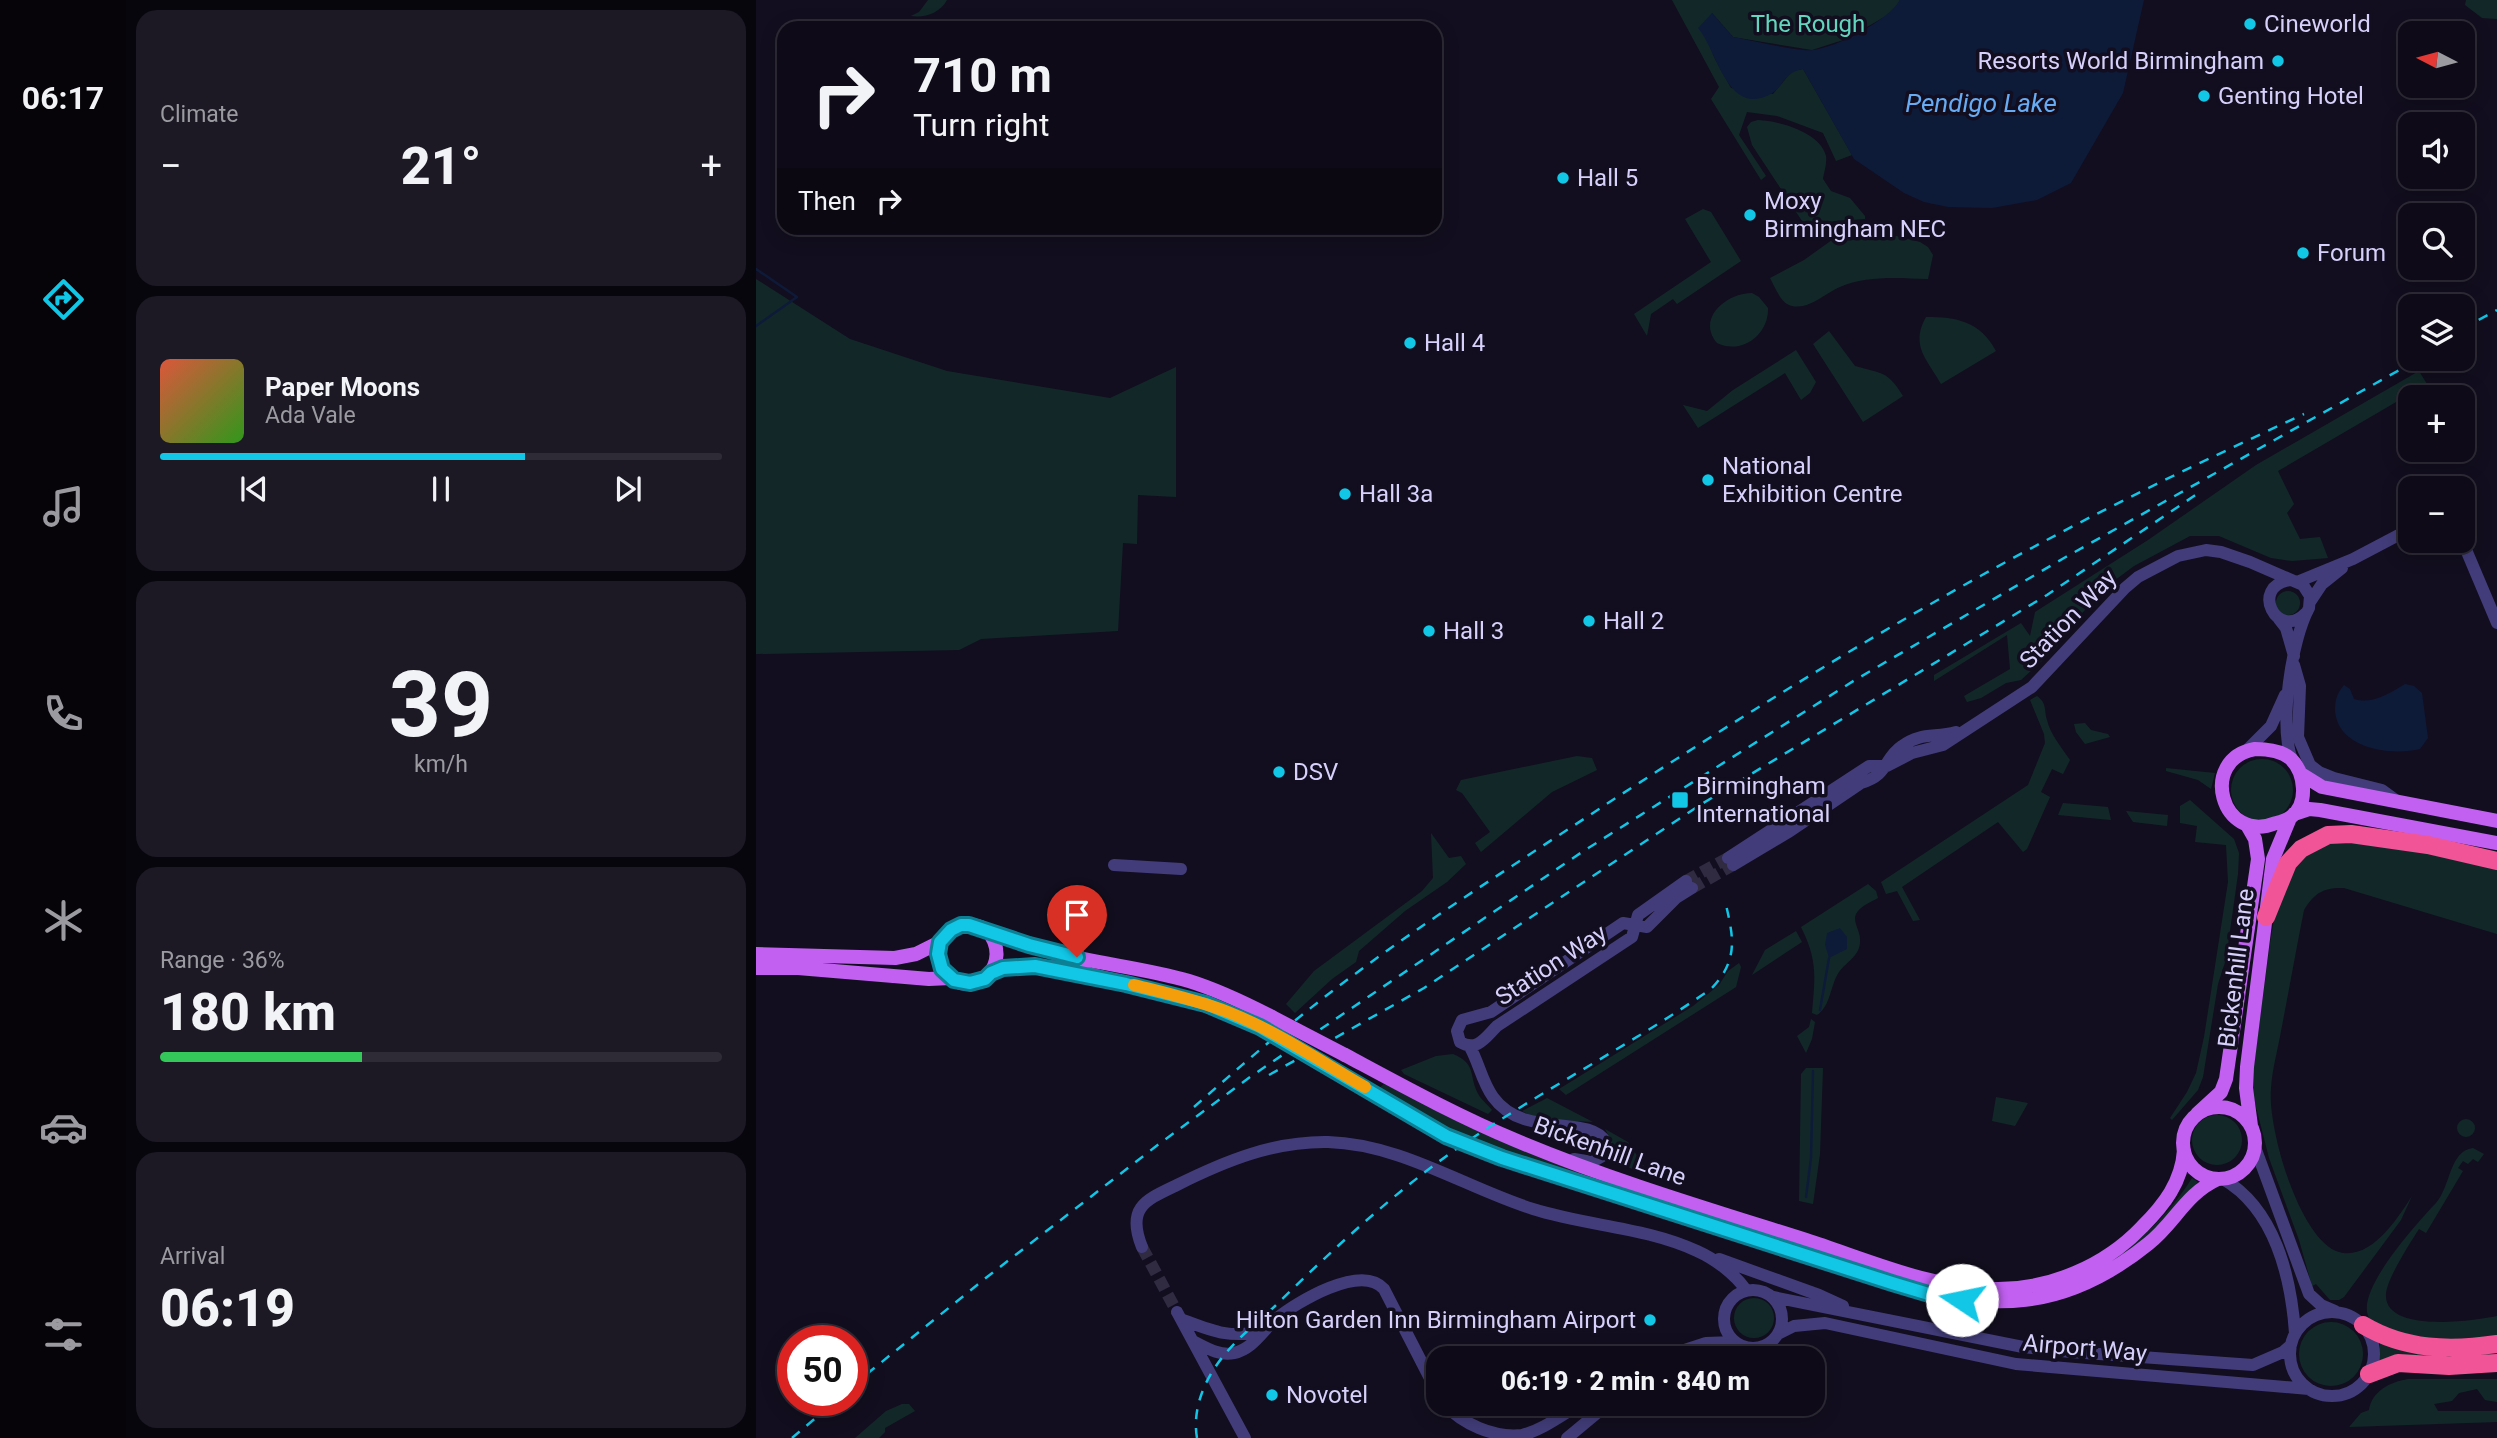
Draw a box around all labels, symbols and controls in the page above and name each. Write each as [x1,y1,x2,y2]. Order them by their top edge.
park label: The Rough [1751,10,1865,38]
place label: Cineworld [2264,10,2371,38]
marker: Cineworld [2242,16,2258,32]
north arrow [2398,21,2474,98]
map controls [2398,21,2475,553]
text: 710 m [913,47,1052,104]
place label: Resorts World Birmingham [1978,47,2264,75]
icon: right [798,49,889,140]
marker: Resorts World Birmingham [2270,53,2286,69]
text: 06:17 [22,79,104,117]
place label: Genting Hotel [2218,82,2364,110]
water label: Pendigo Lake [1905,88,2057,118]
marker: Genting Hotel [2196,88,2212,104]
text: Climate [160,101,239,128]
text: Turn right [913,106,1049,144]
button: sound [2398,112,2475,189]
text: 21° [401,136,481,197]
text: − [160,144,182,188]
text: + [700,144,722,188]
place label: Hall 5 [1577,164,1638,192]
marker: Hall 5 [1555,170,1571,186]
icon: right [870,182,908,220]
text: Then [798,186,856,216]
place label: Moxy Birmingham NEC [1764,187,1946,243]
button: search [2398,203,2475,280]
marker: Moxy Birmingham NEC [1742,207,1758,223]
place label: Forum [2317,239,2386,267]
marker: Forum [2295,245,2311,261]
icon: directions [39,275,88,324]
button: layers [2398,294,2475,371]
place label: Hall 4 [1424,329,1485,357]
marker: Hall 4 [1402,335,1418,351]
text: Paper Moons [265,372,420,402]
button: + [2398,385,2475,462]
text: Ada Vale [265,402,356,429]
place label: National Exhibition Centre [1722,452,1903,508]
icon: previous [235,470,273,508]
icon: pause [422,470,460,508]
icon: next [609,470,647,508]
marker: National Exhibition Centre [1700,472,1716,488]
button: − [2398,476,2475,553]
place label: Hall 3a [1359,480,1433,508]
icon: music [39,482,88,531]
marker: Hall 3a [1337,486,1353,502]
street label: Station Way [2014,563,2123,674]
place label: Hall 2 [1603,607,1664,635]
marker: Hall 2 [1581,613,1597,629]
place label: Hall 3 [1443,617,1504,645]
marker: Hall 3 [1421,623,1437,639]
text: 39 [389,652,493,758]
icon: phone [39,689,88,738]
text: km/h [414,751,468,778]
place label: DSV [1293,758,1338,786]
marker: DSV [1271,764,1287,780]
place label: Birmingham International [1696,772,1830,828]
marker: Birmingham International [1670,790,1690,810]
pin [1047,885,1107,957]
street label: Bickenhill Lane [2212,887,2260,1049]
icon: climate [39,896,88,945]
icon: arrive [1058,896,1096,934]
street label: Station Way [1490,918,1612,1011]
text: Range · 36% [160,947,285,974]
text: 180 km [160,982,336,1043]
icon: car [39,1103,88,1152]
street label: Bickenhill Lane [1530,1110,1690,1192]
text: Arrival [160,1243,225,1270]
position arrow [1925,1263,1999,1337]
text: 06:19 [160,1278,295,1339]
place label: Hilton Garden Inn Birmingham Airport [1236,1306,1636,1334]
icon: filters [39,1310,88,1359]
marker: Hilton Garden Inn Birmingham Airport [1642,1312,1658,1328]
speed limit sign: 50 [777,1325,868,1416]
street label: Airport Way [2022,1329,2149,1367]
text: 06:19 · 2 min · 840 m [1501,1366,1750,1396]
place label: Novotel [1286,1381,1368,1409]
marker: Novotel [1264,1387,1280,1403]

